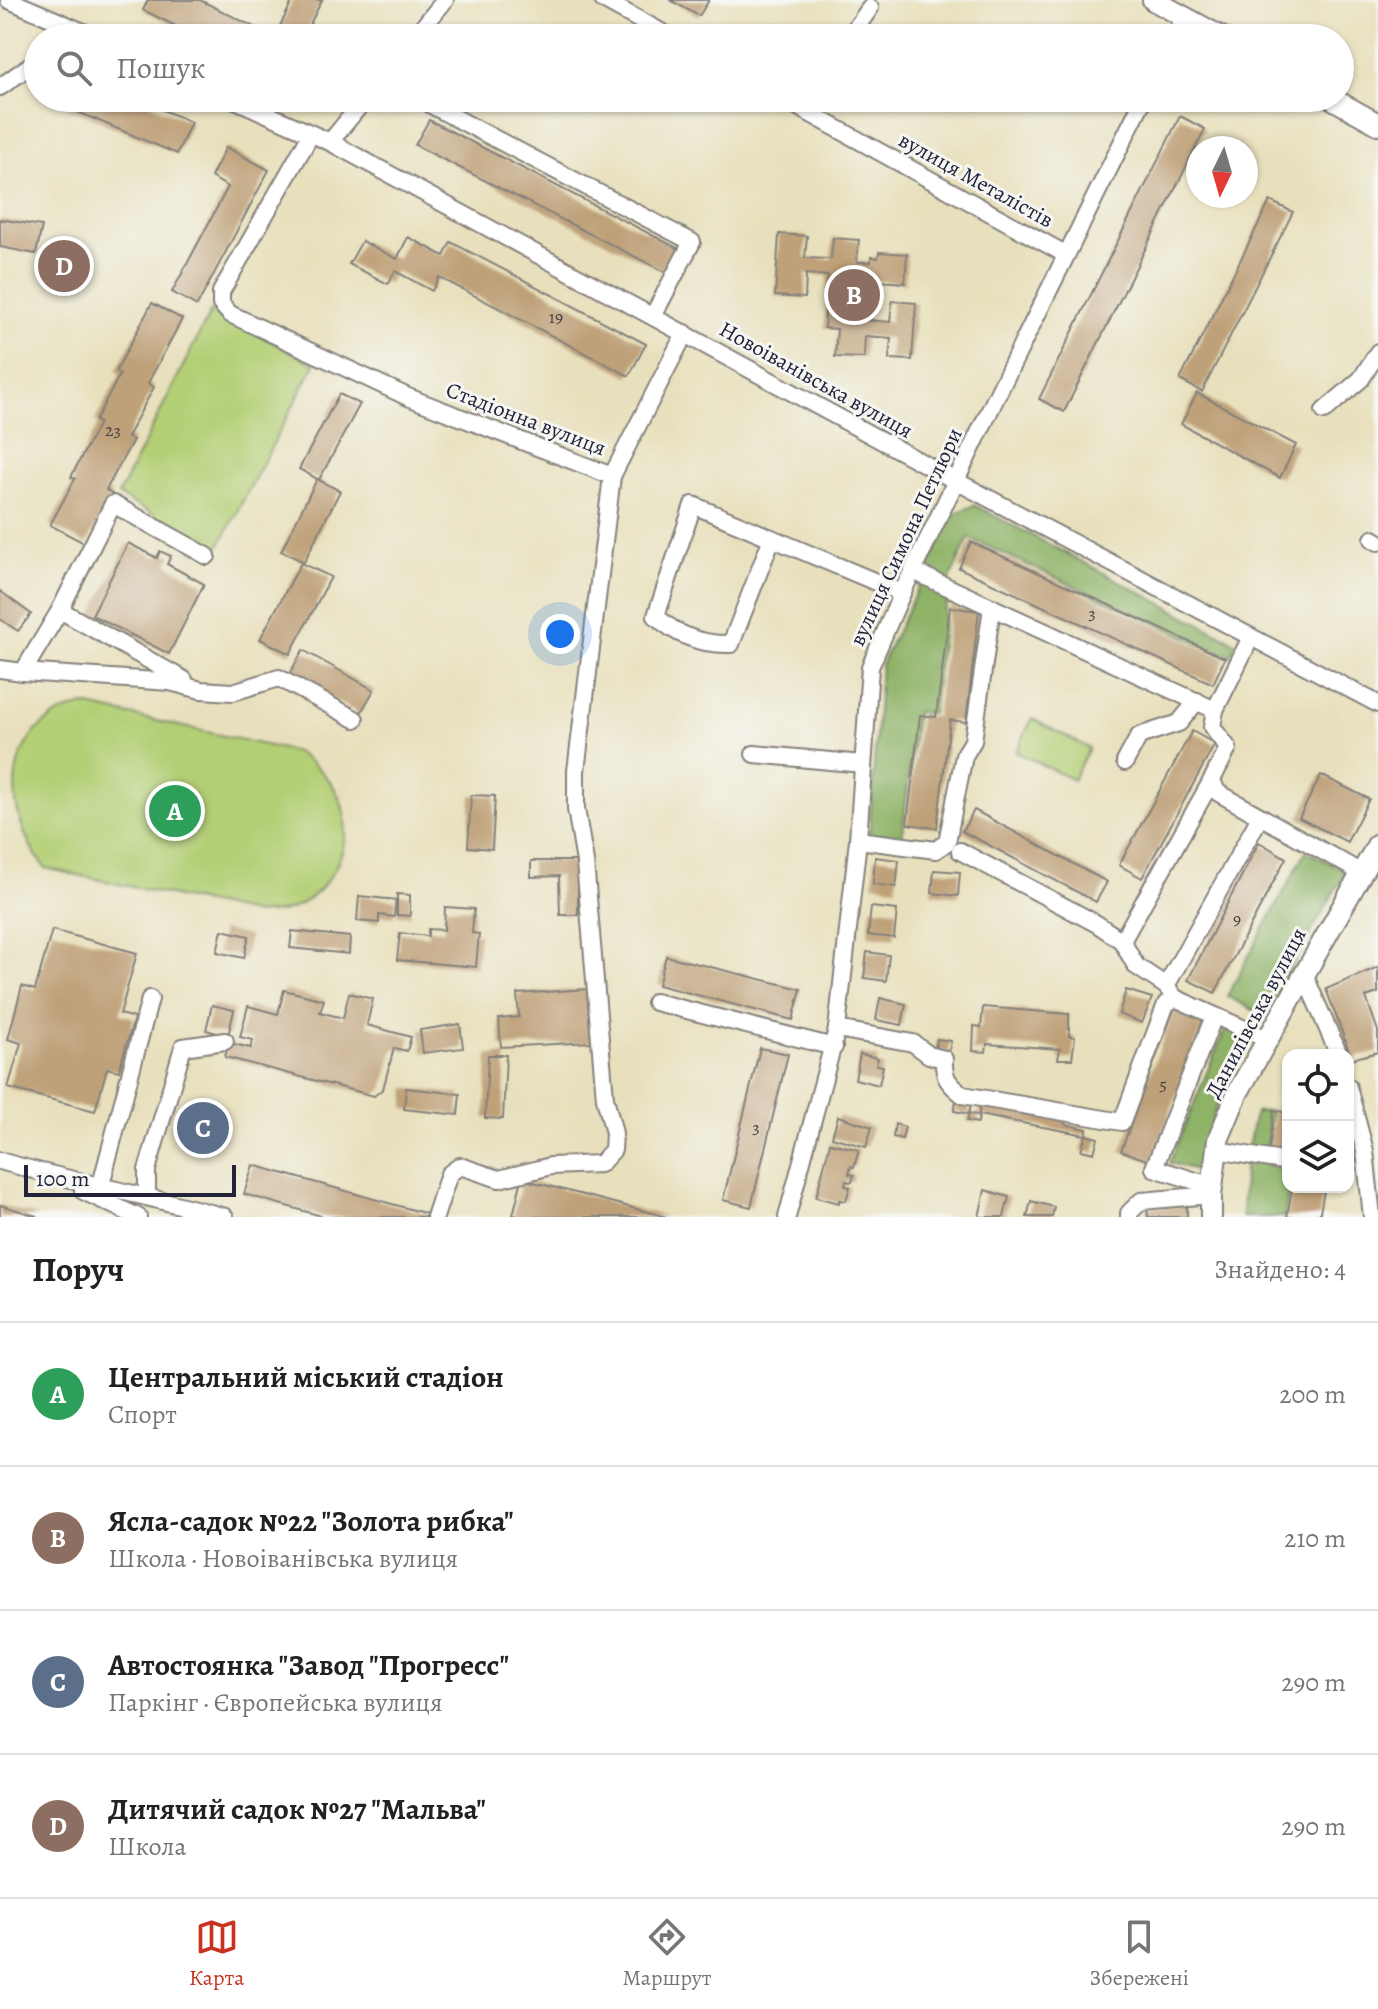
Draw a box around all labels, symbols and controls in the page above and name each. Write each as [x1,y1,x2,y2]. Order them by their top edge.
search box [24,24,1354,112]
icon: search [52,46,96,90]
text: Пошук [116,48,206,88]
street label: вулиця Металістів [893,125,1059,235]
north arrow [1186,136,1258,208]
pin: D [38,236,90,296]
pin: B [828,265,880,325]
house number: 19 [549,305,563,329]
street label: Новоіванівська вулиця [714,314,918,446]
street label: Стадіонна вулиця [442,375,610,463]
house number: 23 [105,418,121,442]
street label: вулиця Симона Петлюри [842,423,970,651]
house number: 3 [1088,601,1096,625]
your location [540,614,580,654]
pin: A [149,781,201,841]
house number: 9 [1233,907,1241,931]
street label: Данилівська вулиця [1198,922,1314,1104]
map controls [1282,1049,1354,1193]
button: locate [1282,1049,1354,1121]
house number: 5 [1159,1072,1167,1096]
pin: C [177,1098,229,1158]
house number: 3 [752,1115,760,1139]
button: layers [1282,1121,1354,1193]
scale bar [24,1161,236,1197]
text: 100 m [36,1164,90,1194]
text: Поруч [32,1246,124,1293]
text: Знайдено: 4 [1214,1252,1346,1287]
text: Центральний міський стадіон [108,1357,504,1397]
text: A [50,1377,66,1412]
text: 200 m [1279,1377,1346,1412]
text: Спорт [108,1397,177,1432]
text: Ясла-садок №22 "Золота рибка" [108,1501,514,1541]
text: B [50,1521,66,1556]
text: 210 m [1284,1521,1346,1556]
text: Школа · Новоіванівська вулиця [108,1541,458,1576]
text: Автостоянка "Завод "Прогресс" [108,1645,509,1685]
text: C [50,1665,66,1700]
text: 290 m [1281,1665,1346,1700]
text: Паркінг · Європейська вулиця [108,1685,442,1720]
text: Дитячий садок №27 "Мальва" [108,1789,486,1829]
text: D [49,1809,67,1844]
text: 290 m [1281,1809,1346,1844]
text: Школа [108,1829,186,1864]
tab: Карта [189,1915,244,1993]
tab: Маршрут [622,1915,712,1993]
tab: Збережені [1089,1915,1189,1993]

